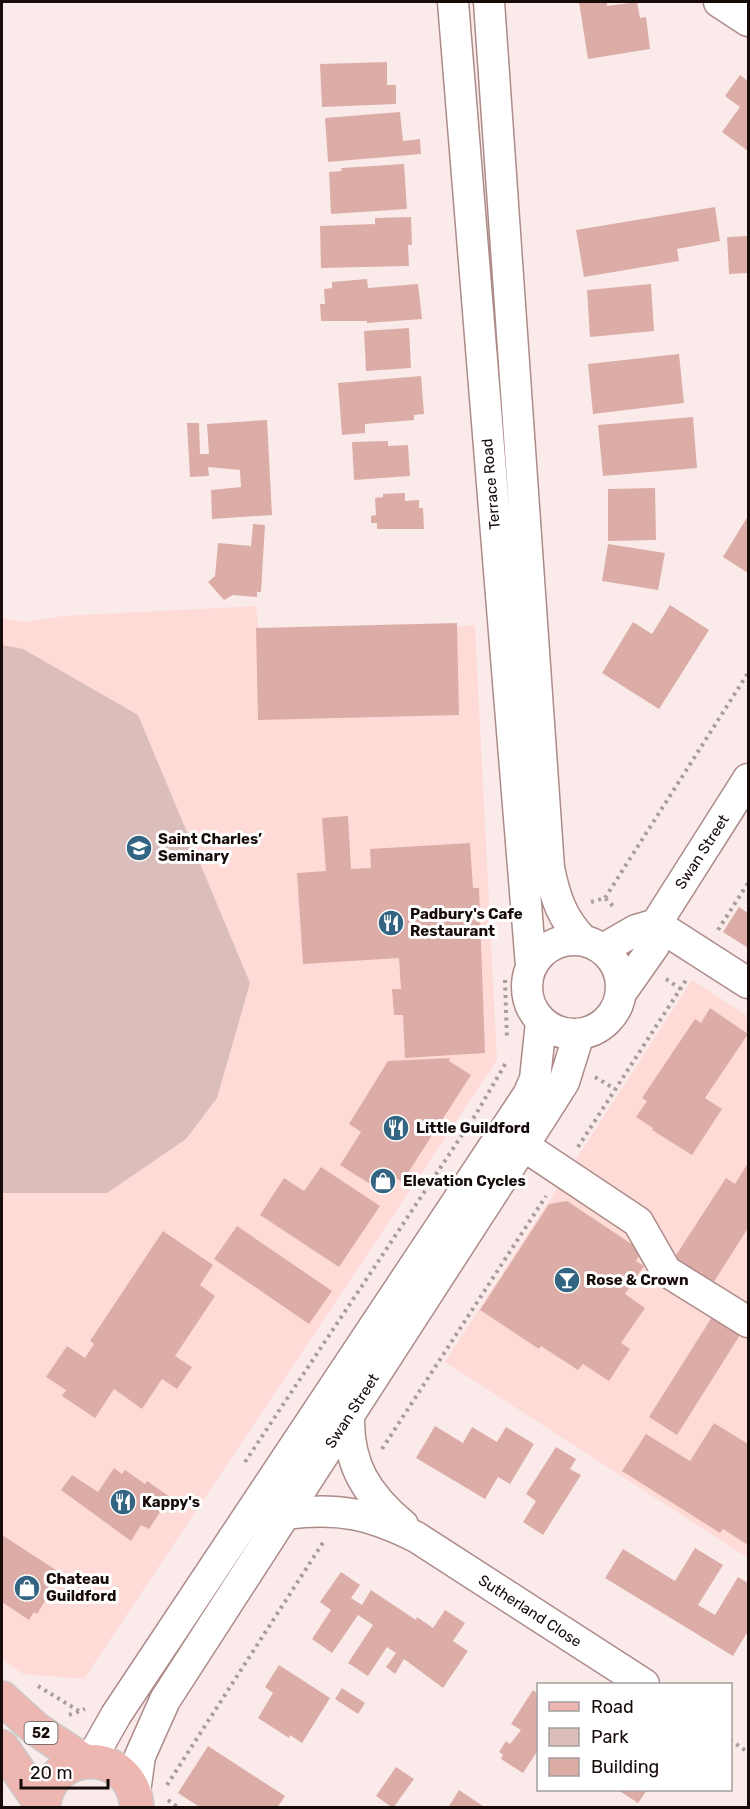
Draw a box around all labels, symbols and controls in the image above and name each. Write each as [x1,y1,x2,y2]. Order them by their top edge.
street label: Terrace Road [478,438,504,530]
street label: Swan Street [671,811,733,893]
place label: Saint Charles’ Seminary [158,830,262,865]
school or university icon: Saint Charles’ Seminary [124,833,154,863]
place label: Padbury's Cafe Restaurant [410,905,523,940]
restaurant icon: Padbury's Cafe Restaurant [376,908,406,938]
restaurant icon: Little Guildford [381,1113,411,1143]
place label: Little Guildford [416,1119,530,1137]
shop icon: Elevation Cycles [368,1166,398,1196]
place label: Elevation Cycles [403,1172,526,1190]
bar icon: Rose & Crown [552,1265,582,1295]
place label: Rose & Crown [586,1271,689,1289]
street label: Swan Street [321,1370,383,1452]
restaurant icon: Kappy's [108,1487,138,1517]
place label: Kappy's [142,1493,200,1511]
place label: Chateau Guildford [46,1570,116,1605]
street label: Sutherland Close [475,1571,585,1651]
shop icon: Chateau Guildford [12,1573,42,1603]
legend [537,1683,732,1791]
text: Road [591,1696,634,1718]
road number: 52 [24,1722,57,1744]
text: Park [591,1726,629,1748]
scale bar [21,1752,108,1790]
text: Building [591,1756,659,1778]
text: 20 m [30,1762,72,1784]

